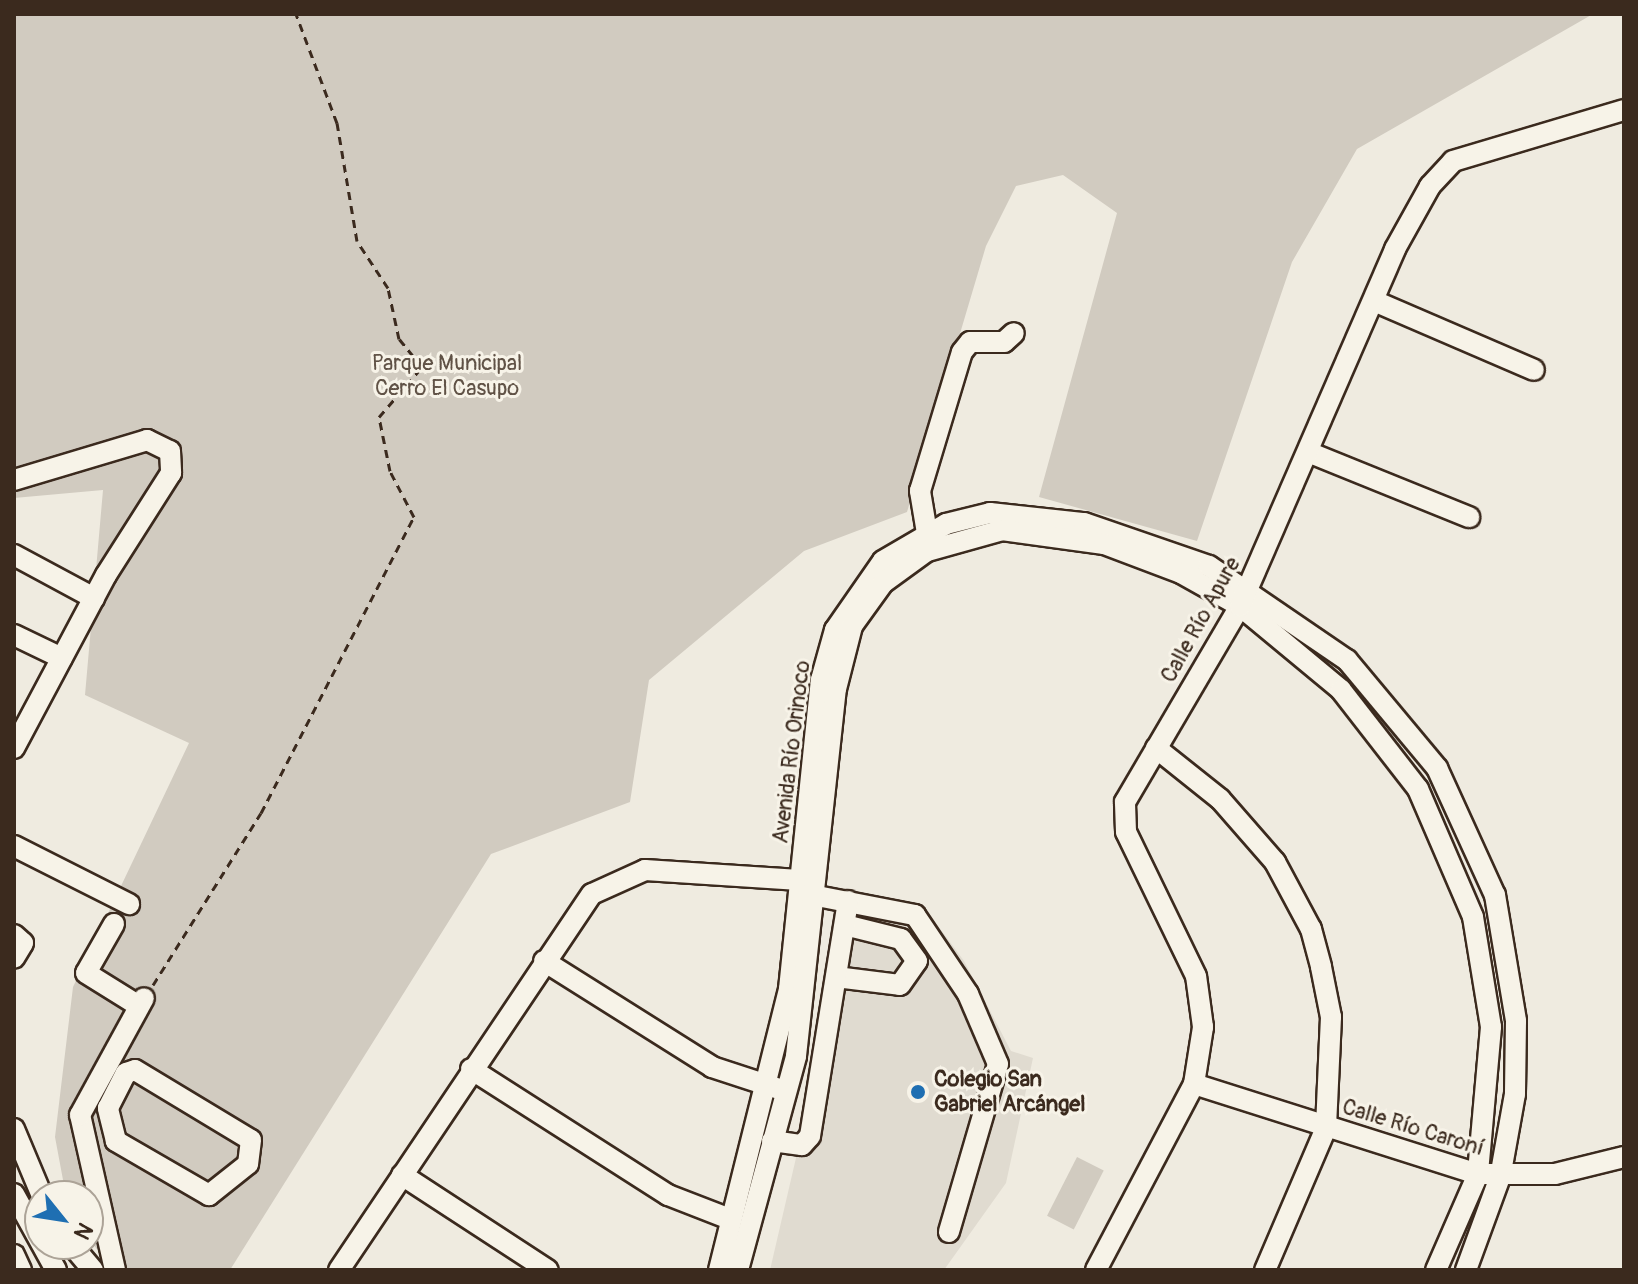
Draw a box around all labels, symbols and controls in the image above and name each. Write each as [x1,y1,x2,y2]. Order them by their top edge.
park label: Parque Municipal Cerro El Casupo [372,350,522,402]
street label: Calle Río Apure [1156,553,1246,687]
street label: Avenida Río Orinoco [768,659,816,845]
place label: Colegio San Gabriel Arcángel [934,1066,1085,1118]
marker: Colegio San Gabriel Arcángel [909,1083,927,1101]
street label: Calle Río Caroní [1339,1094,1487,1162]
north arrow [24,1180,104,1260]
text: N [67,1218,99,1244]

